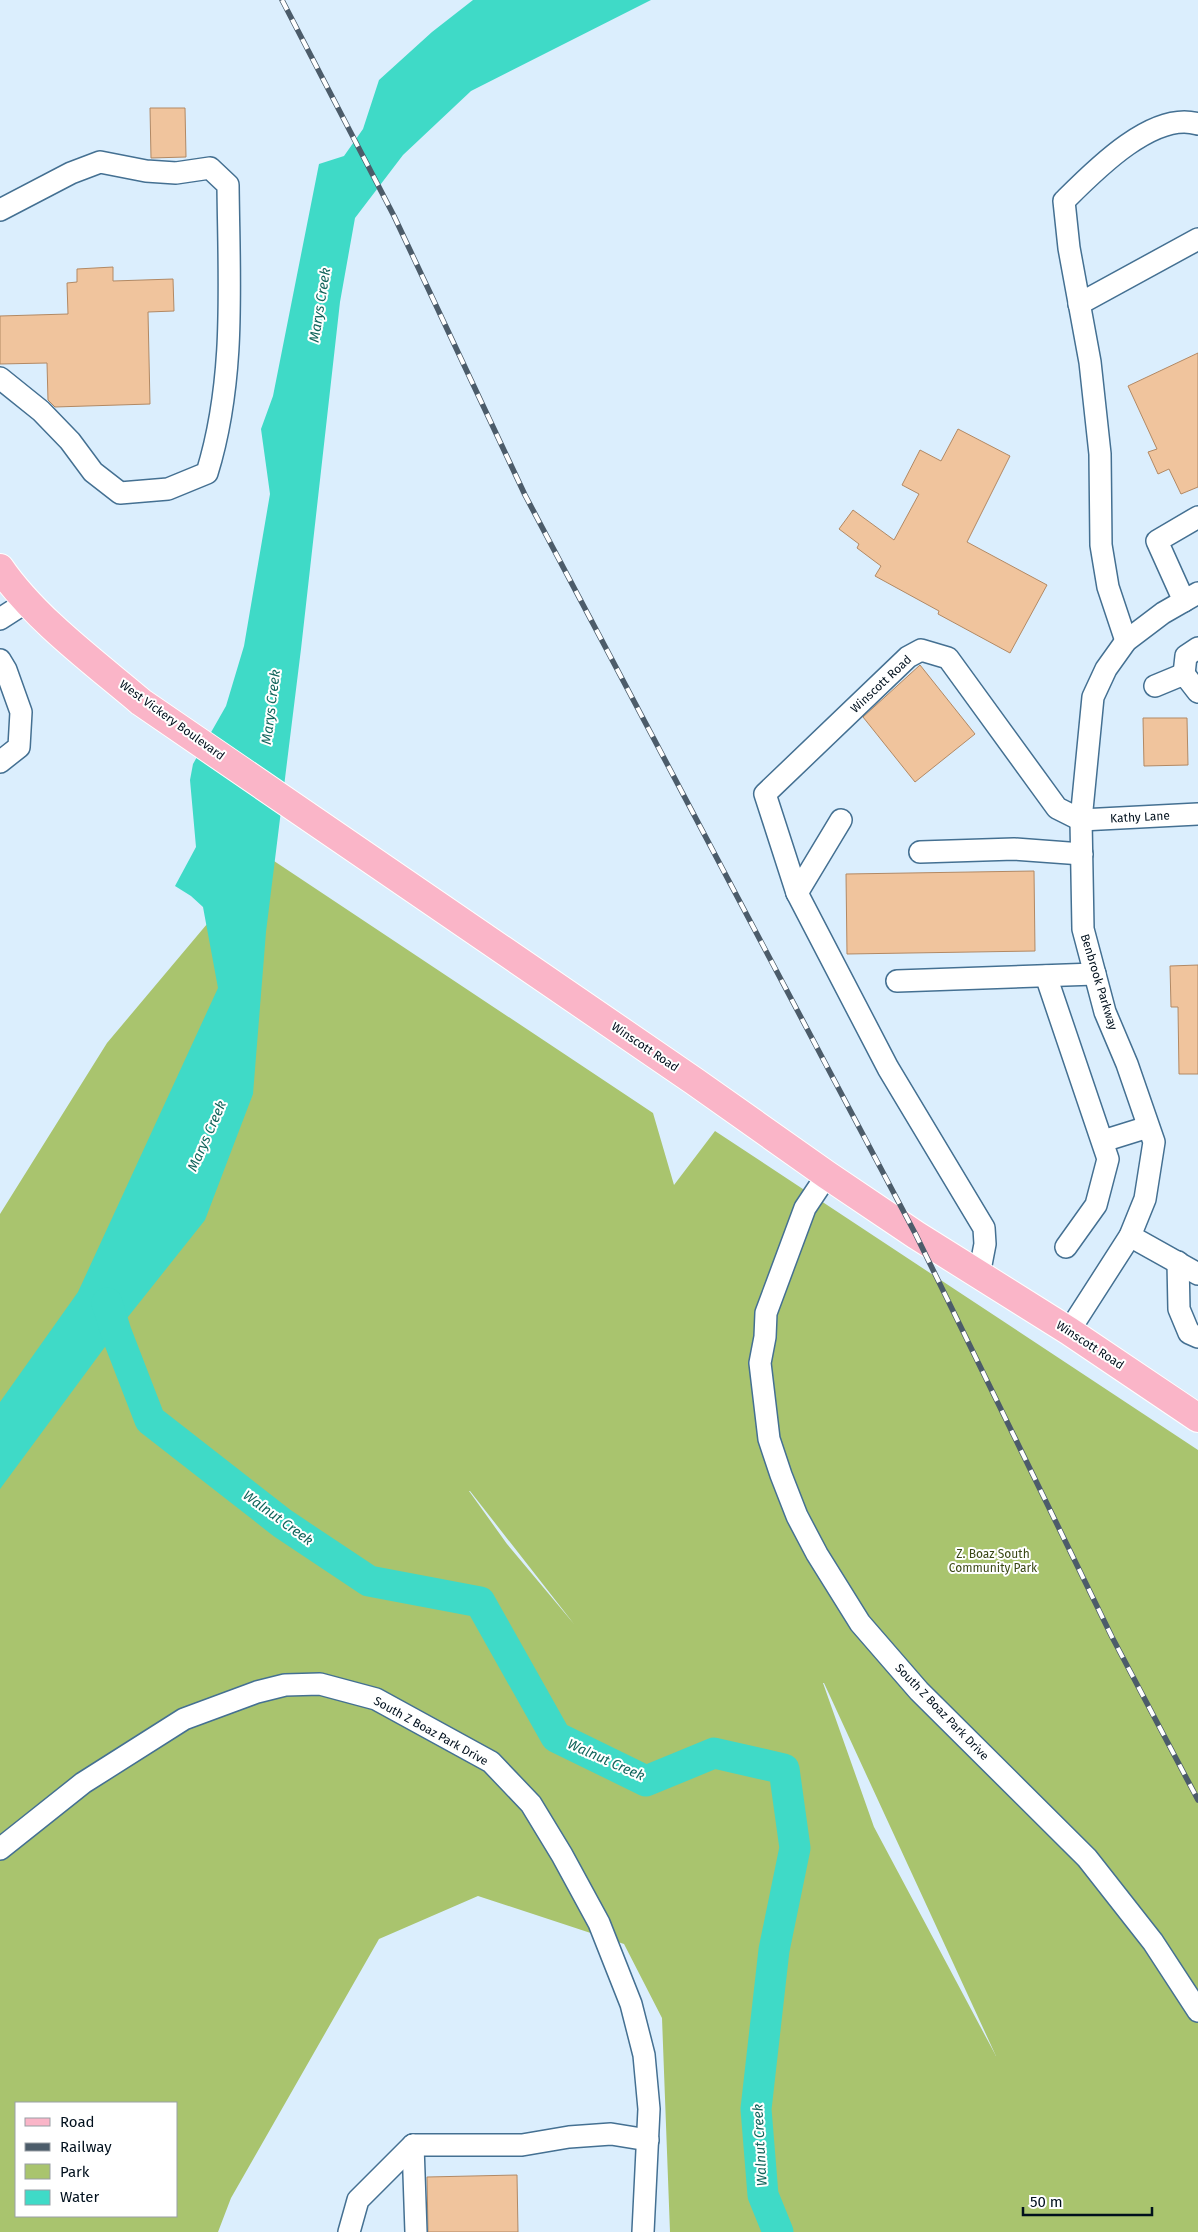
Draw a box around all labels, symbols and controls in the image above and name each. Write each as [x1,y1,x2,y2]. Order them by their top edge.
water label: Marys Creek [306,266,334,344]
street label: Winscott Road [848,652,914,716]
water label: Marys Creek [258,668,284,745]
street label: West Vickery Boulevard [117,677,227,763]
street label: Kathy Lane [1110,808,1170,826]
street label: Benbrook Parkway [1078,932,1120,1032]
street label: Winscott Road [609,1019,681,1075]
water label: Marys Creek [184,1098,230,1174]
street label: Winscott Road [1053,1318,1127,1372]
water label: Walnut Creek [240,1487,317,1549]
park label: Z. Boaz South Community Park [949,1547,1038,1575]
street label: South Z Boaz Park Drive [892,1661,992,1763]
street label: South Z Boaz Park Drive [371,1694,491,1768]
water label: Walnut Creek [565,1735,648,1785]
legend [15,2102,178,2217]
water label: Walnut Creek [749,2103,771,2187]
text: Road [60,2113,95,2131]
text: Railway [60,2138,112,2156]
text: Park [60,2163,90,2181]
scale bar [1023,2184,1152,2216]
text: Water [60,2188,99,2206]
text: 50 m [1030,2193,1063,2211]

